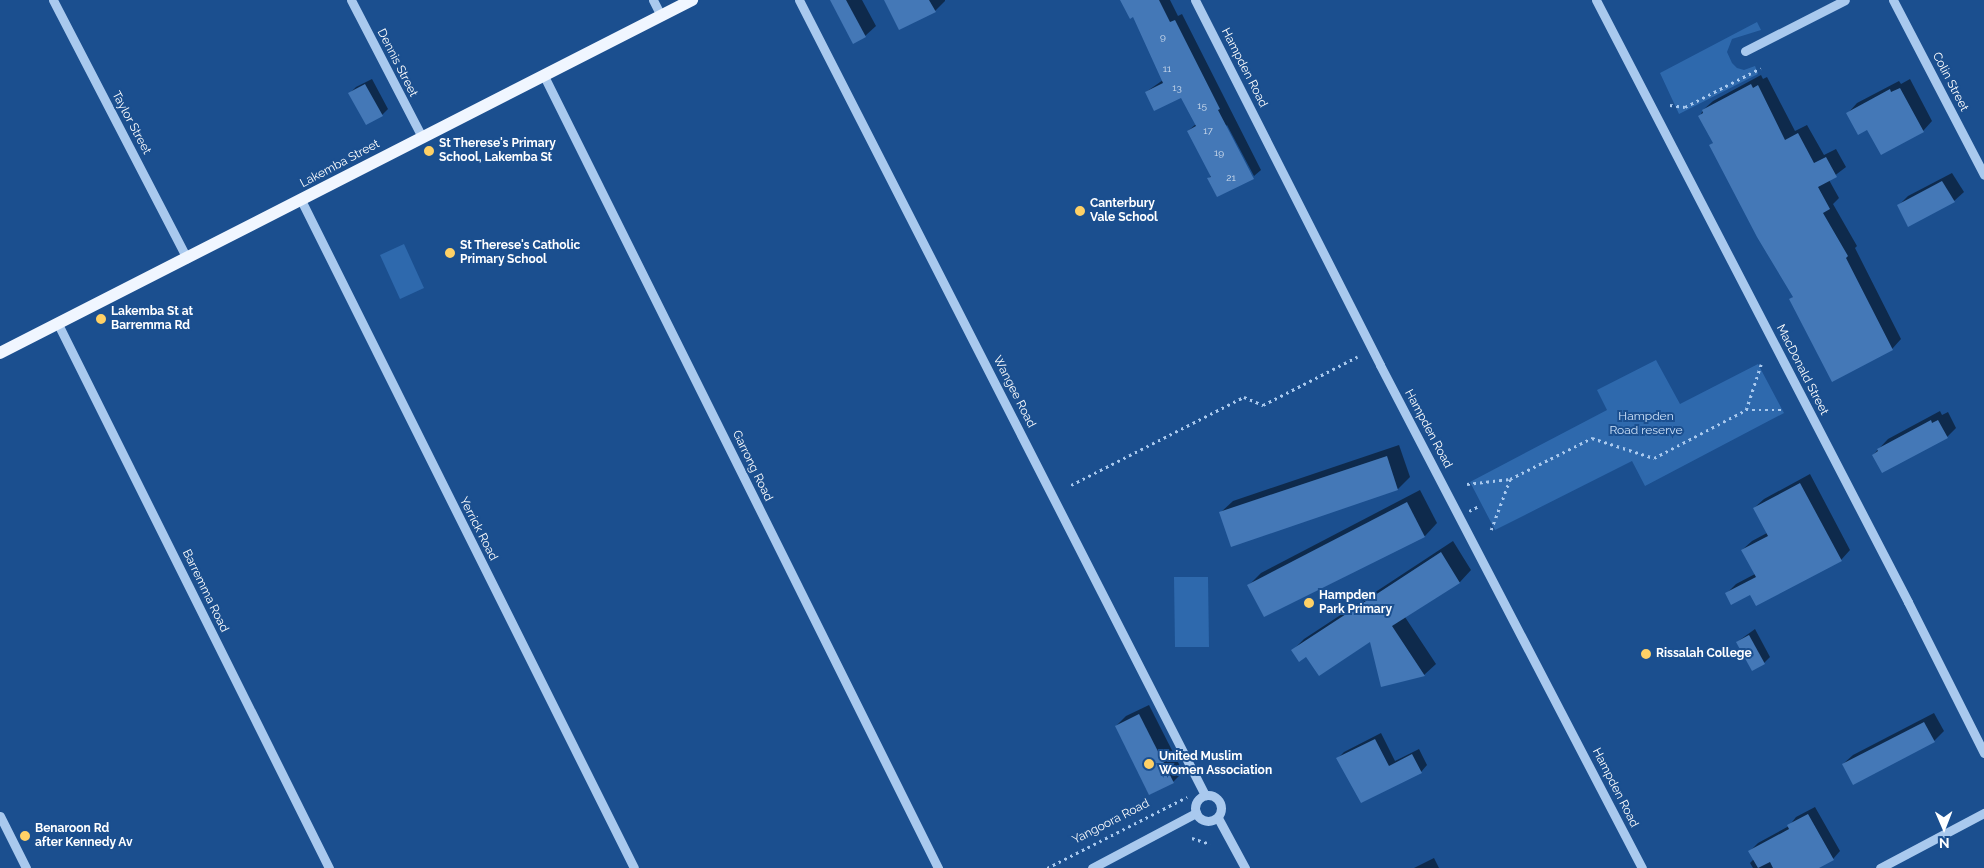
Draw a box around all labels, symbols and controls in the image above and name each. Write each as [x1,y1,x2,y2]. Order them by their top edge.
street label: Hampden Road [1218,26,1270,110]
street label: Dennis Street [374,27,420,99]
house number: 9 [1160,31,1166,43]
street label: Colin Street [1929,50,1971,114]
house number: 11 [1163,63,1171,75]
house number: 13 [1172,82,1182,94]
street label: Taylor Street [108,89,154,157]
house number: 15 [1197,100,1207,112]
house number: 17 [1203,125,1213,137]
street label: Lakemba Street [298,137,382,191]
place label: St Therese's Primary School, Lakemba St [439,137,556,165]
marker: St Therese's Primary School, Lakemba St [423,145,435,157]
house number: 19 [1214,147,1224,159]
house number: 21 [1226,172,1236,184]
place label: Canterbury Vale School [1090,197,1158,225]
marker: Canterbury Vale School [1074,205,1086,217]
place label: St Therese's Catholic Primary School [460,239,581,267]
marker: St Therese's Catholic Primary School [444,247,456,259]
place label: Lakemba St at Barremma Rd [111,305,193,333]
marker: Lakemba St at Barremma Rd [95,313,107,325]
street label: MacDonald Street [1773,322,1831,418]
street label: Wangee Road [990,354,1038,430]
street label: Hampden Road [1401,387,1455,471]
park label: Hampden Road reserve [1609,410,1683,438]
street label: Garrong Road [729,428,775,504]
street label: Yerrick Road [456,495,500,563]
street label: Barremma Road [179,547,231,635]
place label: Hampden Park Primary [1319,589,1392,617]
marker: Hampden Park Primary [1303,597,1315,609]
place label: Rissalah College [1656,647,1752,661]
marker: Rissalah College [1640,648,1652,660]
street label: Hampden Road [1589,746,1641,830]
place label: United Muslim Women Association [1159,750,1273,778]
marker: United Muslim Women Association [1143,758,1155,770]
street label: Yangoora Road [1070,796,1152,848]
north arrow [1919,803,1969,853]
place label: Benaroon Rd after Kennedy Av [35,822,133,850]
marker: Benaroon Rd after Kennedy Av [19,830,31,842]
text: N [1939,835,1950,851]

